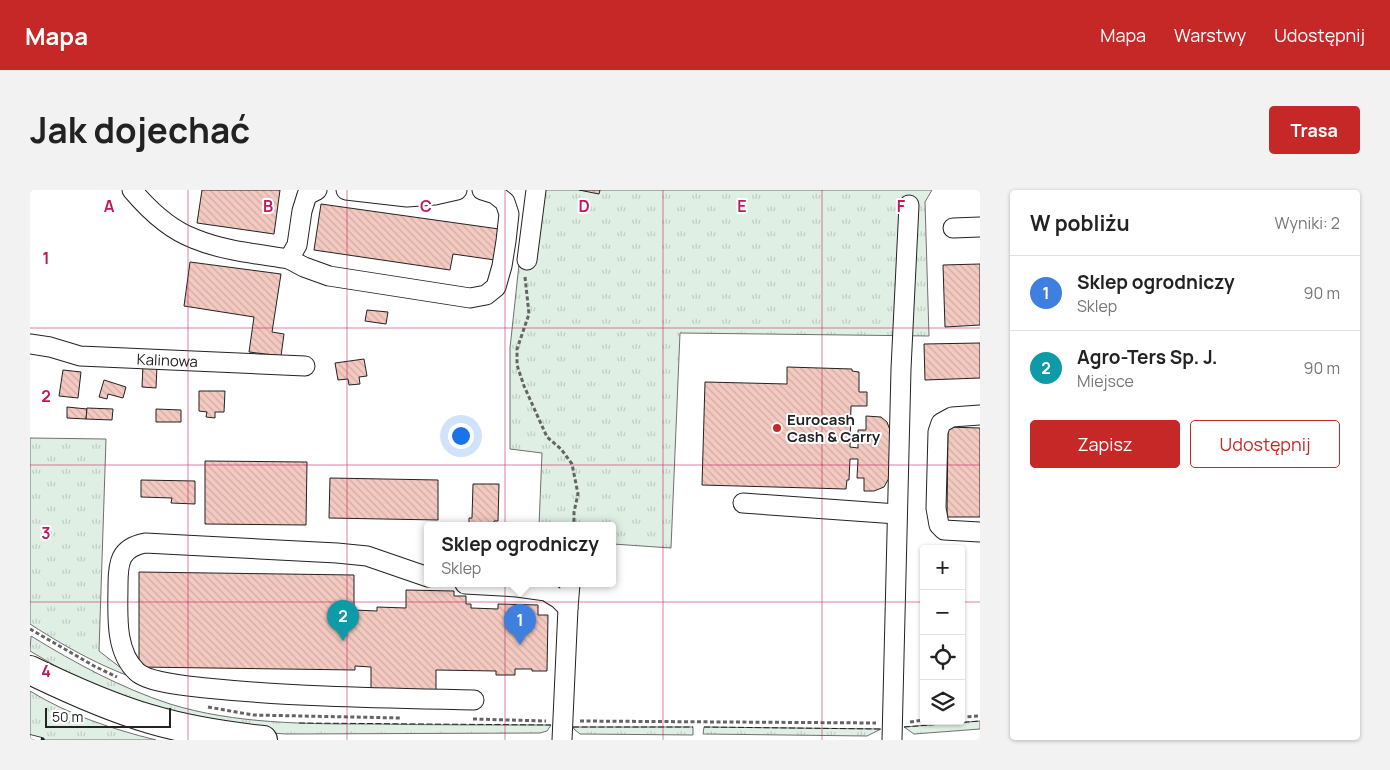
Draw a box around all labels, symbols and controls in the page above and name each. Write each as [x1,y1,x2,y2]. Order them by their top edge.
text: Mapa [25,19,88,52]
text: Mapa [1100,23,1146,47]
text: Warstwy [1174,23,1246,47]
text: Udostępnij [1274,23,1365,47]
text: Jak dojechać [30,106,250,154]
button: Trasa [1269,106,1360,154]
text: A [104,195,115,217]
text: B [263,195,273,217]
text: C [420,195,432,217]
text: D [578,195,590,217]
text: E [737,195,747,217]
text: F [897,195,906,217]
text: W pobliżu [1030,209,1130,237]
text: Wyniki: 2 [1275,212,1340,234]
text: 1 [42,247,50,269]
text: Sklep ogrodniczy [1077,269,1235,295]
text: 1 [1042,282,1050,304]
text: 90 m [1304,282,1340,304]
text: Sklep [1077,295,1117,317]
text: Agro-Ters Sp. J. [1077,344,1217,370]
street label: Kalinowa [136,348,198,372]
text: 2 [1041,357,1051,379]
text: 90 m [1304,357,1340,379]
text: Miejsce [1077,370,1134,392]
text: 2 [41,385,51,407]
place label: Eurocash Cash & Carry [787,409,881,447]
button: Zapisz [1030,420,1180,468]
button: Udostępnij [1190,420,1340,468]
marker: Eurocash Cash & Carry [771,422,783,434]
your location [448,423,474,449]
text: 3 [41,522,51,544]
popup [424,522,616,587]
text: Sklep ogrodniczy [441,531,599,557]
map controls [920,545,965,725]
button: + [920,545,965,590]
text: Sklep [441,557,481,579]
button: − [920,590,965,635]
pin: 2 [327,600,359,641]
pin: 1 [504,604,536,645]
button: locate [920,635,965,680]
text: 4 [41,660,51,682]
button: layers [920,680,965,725]
scale bar [45,705,171,728]
text: 50 m [52,707,83,726]

